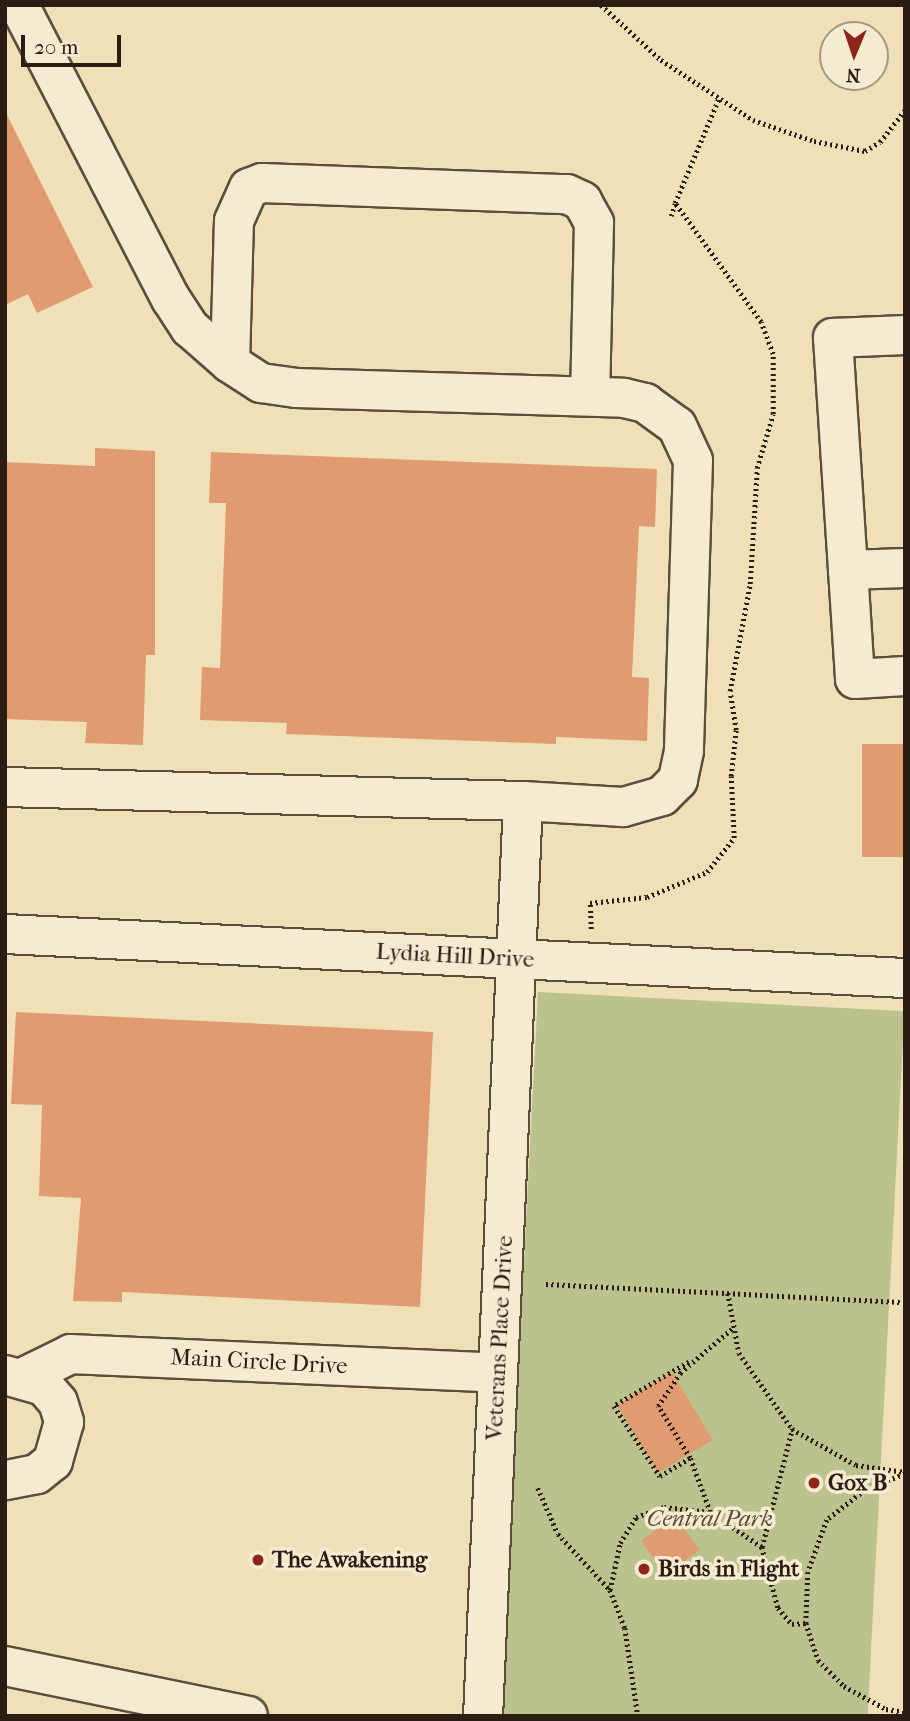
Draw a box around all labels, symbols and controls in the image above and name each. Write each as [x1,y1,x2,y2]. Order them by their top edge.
scale bar [24,21,124,65]
north arrow [819,21,889,91]
text: 20 m [34,35,78,59]
text: N [846,64,861,86]
street label: Lydia Hill Drive [375,938,535,974]
street label: Veterans Place Drive [481,1235,519,1441]
street label: Main Circle Drive [170,1344,348,1380]
place label: Gox B [828,1469,887,1497]
marker: Gox B [806,1475,822,1491]
park label: Central Park [647,1505,773,1533]
place label: The Awakening [272,1546,427,1574]
marker: The Awakening [250,1552,266,1568]
place label: Birds in Flight [658,1555,799,1583]
marker: Birds in Flight [636,1561,652,1577]

